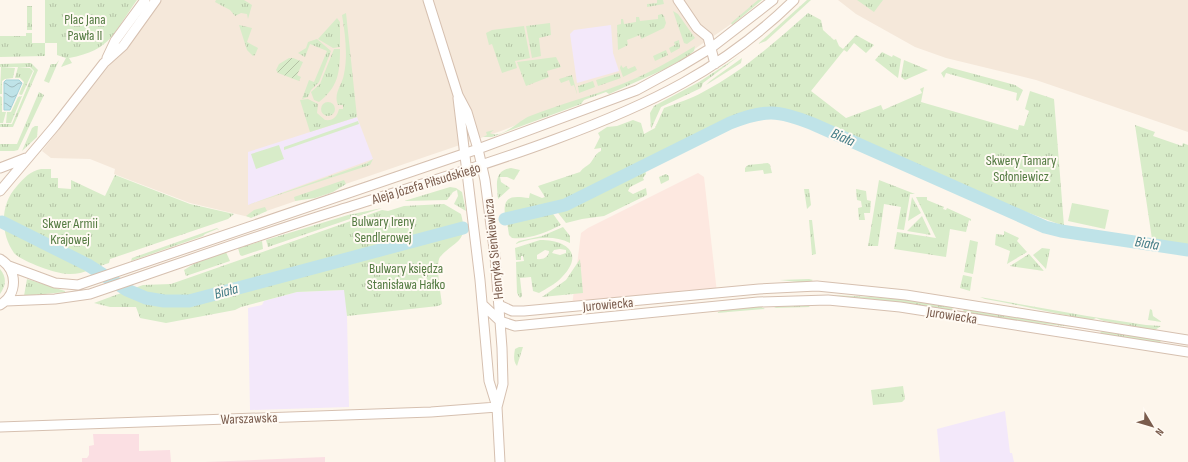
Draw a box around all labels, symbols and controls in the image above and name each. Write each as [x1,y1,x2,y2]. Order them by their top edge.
park label: Plac Jana Pawła II [64,11,106,44]
water label: Biała [828,124,858,151]
park label: Skwery Tamary Sołoniewicz [986,152,1057,185]
street label: Aleja Józefa Piłsudskiego [369,159,483,208]
street label: Henryka Sienkiewicza [480,198,507,300]
park label: Bulwary Ireny Sendlerowej [351,213,415,246]
park label: Skwer Armii Krajowej [42,215,98,248]
water label: Biała [1134,232,1160,255]
park label: Bulwary księdza Stanisława Hałko [367,260,445,293]
water label: Biała [212,279,240,304]
street label: Jurowiecka [581,294,634,315]
street label: Jurowiecka [925,303,978,328]
north arrow [1132,406,1172,446]
street label: Warszawska [220,409,278,428]
text: N [1152,426,1166,438]

